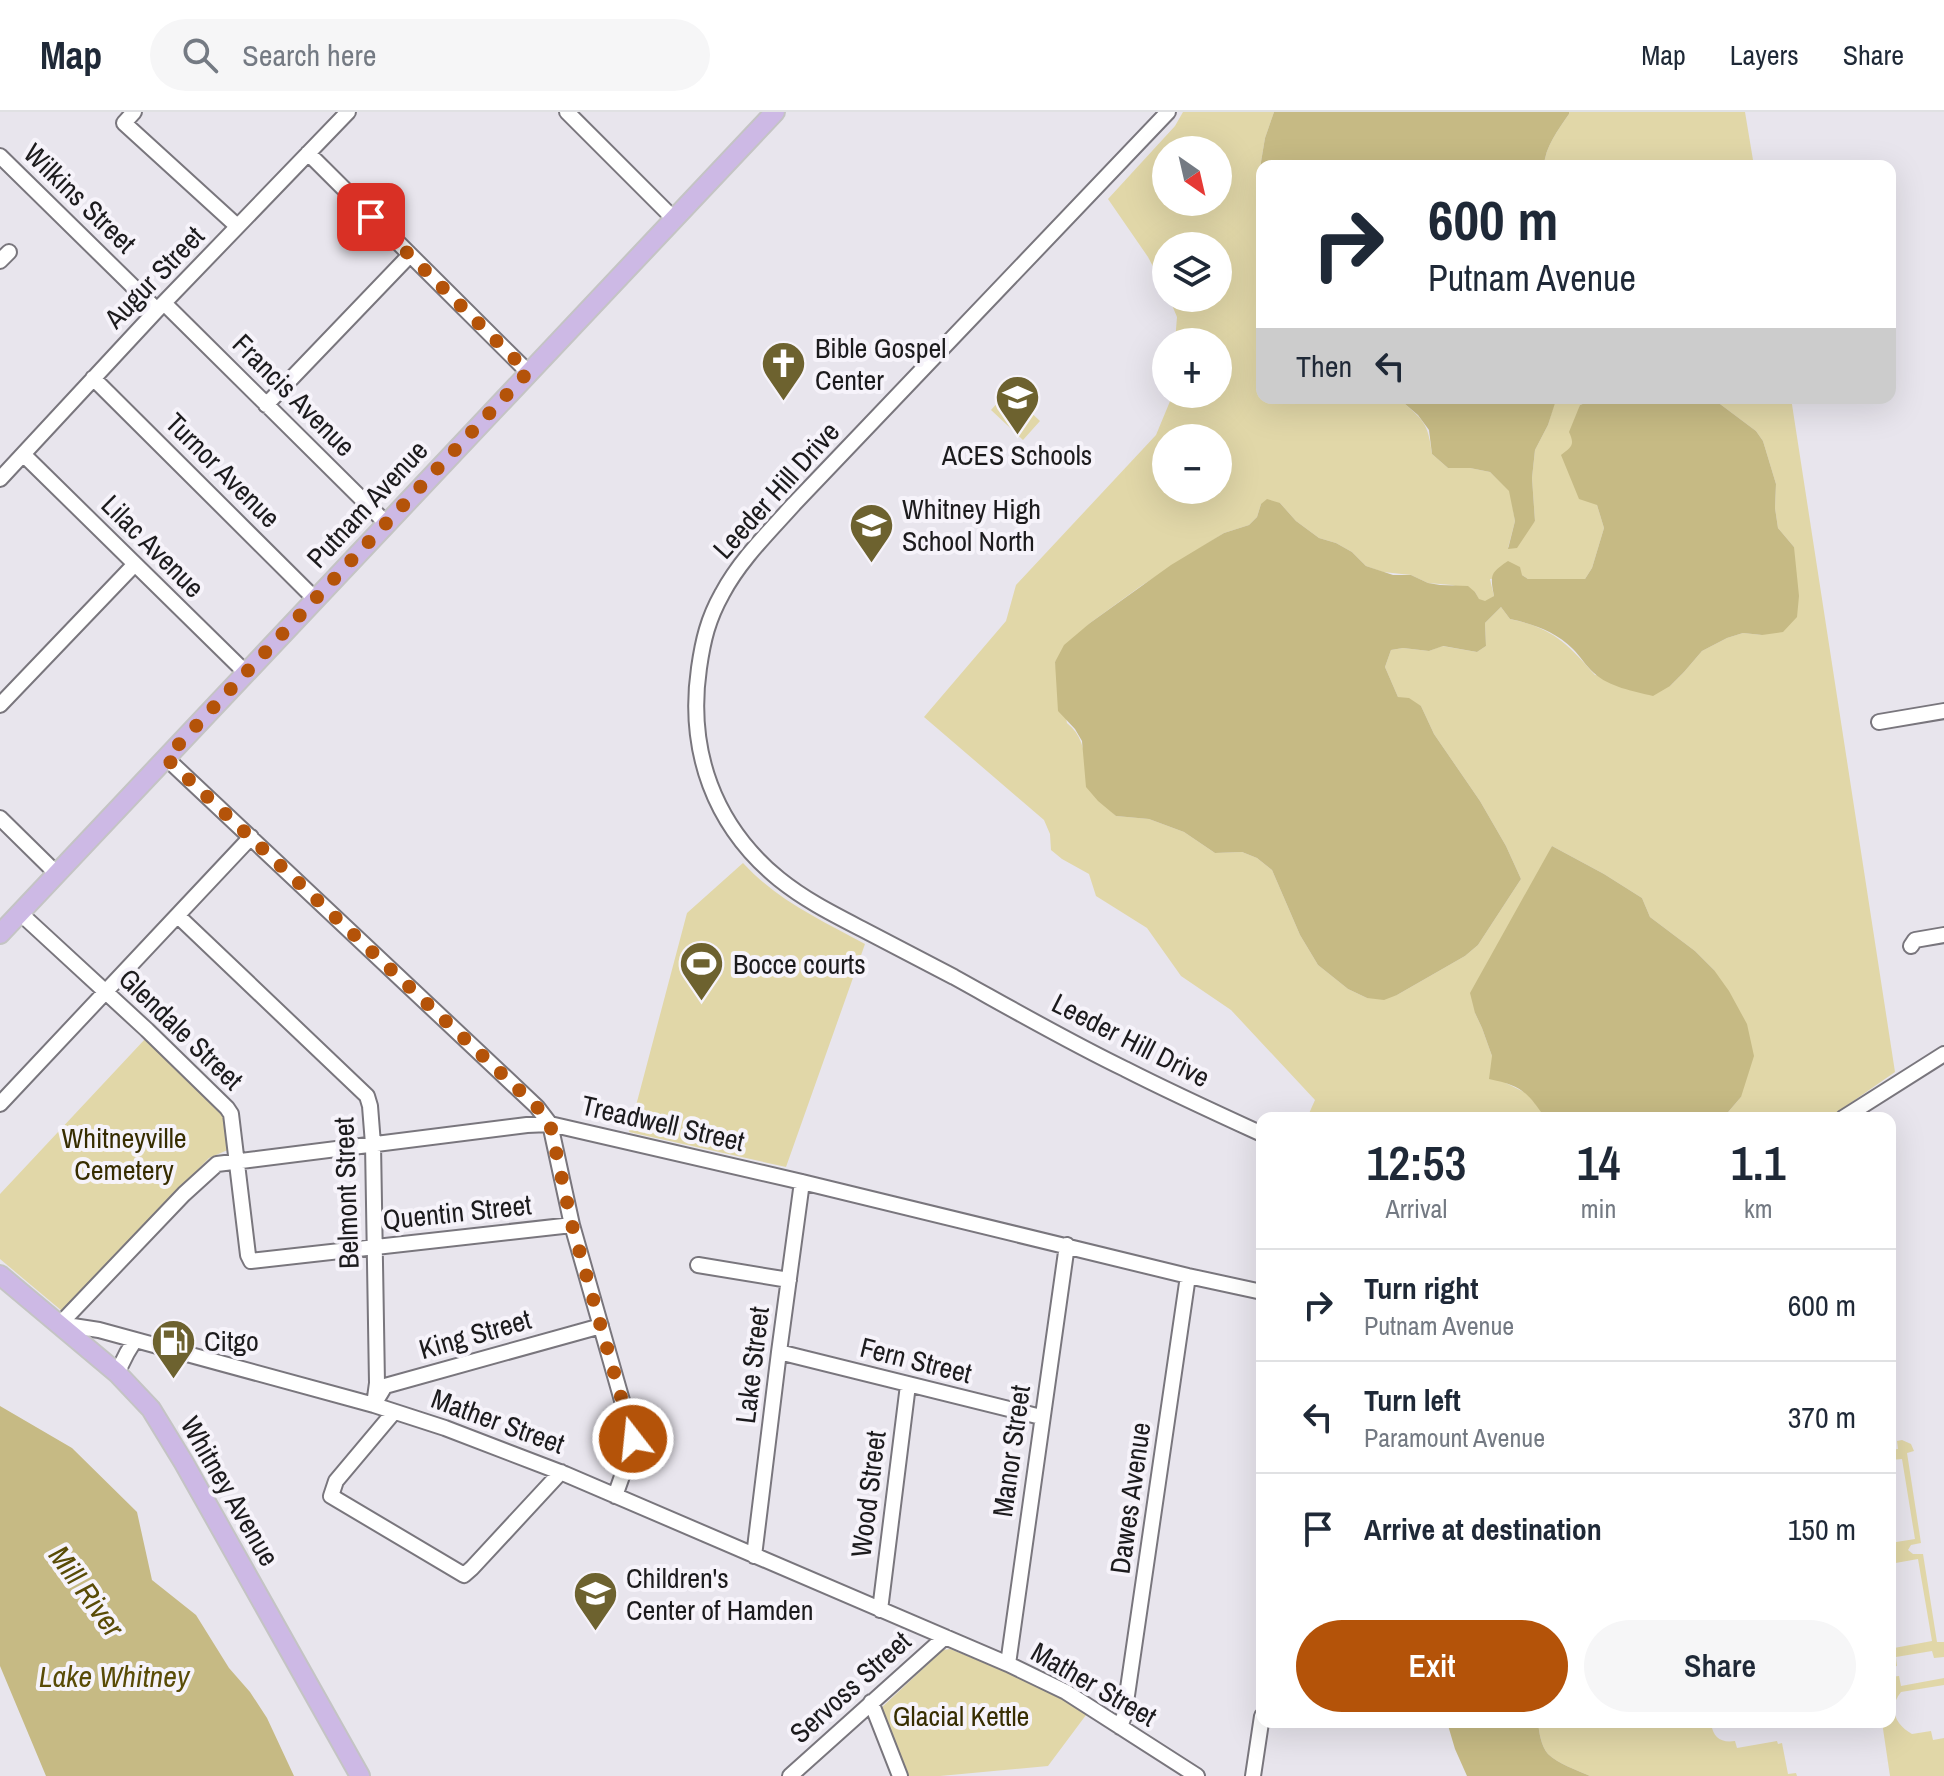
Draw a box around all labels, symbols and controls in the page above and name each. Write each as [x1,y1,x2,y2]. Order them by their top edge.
search box [150,19,710,91]
text: Map [40,30,102,81]
icon: search [178,33,222,77]
text: Search here [242,35,376,75]
text: Map [1641,36,1686,74]
text: Layers [1730,36,1799,74]
text: Share [1843,36,1904,74]
street label: Wilkins Street [15,135,145,261]
north arrow [1152,136,1232,216]
map controls [1152,136,1232,504]
text: 600 m [1428,182,1558,257]
pin [337,183,405,251]
icon: right [1296,192,1400,296]
icon: arrive [349,195,393,239]
street label: Augur Street [95,217,212,337]
button: layers [1152,232,1232,312]
text: Putnam Avenue [1428,254,1636,302]
street label: Francis Avenue [224,325,364,465]
button: + [1152,328,1232,408]
place label: Bible Gospel Center [815,329,946,399]
church icon: Bible Gospel Center [760,340,808,403]
icon: left [1368,344,1412,388]
text: Then [1296,346,1352,386]
school or university icon: ACES Schools [993,374,1041,437]
street label: Turnor Avenue [157,404,289,536]
street label: Leeder Hill Drive [704,413,848,567]
button: − [1152,424,1232,504]
street label: Putnam Avenue [298,432,436,576]
place label: ACES Schools [941,436,1092,474]
street label: Lilac Avenue [93,486,213,606]
place label: Whitney High School North [902,490,1041,560]
school or university icon: Whitney High School North [847,501,895,564]
sports icon: Bocce courts [678,940,726,1003]
place label: Bocce courts [733,945,866,983]
street label: Glendale Street [110,960,252,1098]
street label: Leeder Hill Drive [1046,984,1216,1096]
street label: Treadwell Street [578,1086,748,1160]
street label: Belmont Street [324,1116,368,1270]
park label: Whitneyville Cemetery [61,1119,187,1189]
text: 12:53 [1366,1130,1466,1195]
text: 14 [1577,1130,1620,1195]
text: 1.1 [1731,1130,1786,1195]
street label: Quentin Street [381,1185,533,1239]
text: Arrival [1386,1191,1447,1226]
text: min [1581,1191,1616,1226]
text: km [1744,1191,1772,1226]
text: Turn right [1364,1268,1478,1308]
icon: right [1296,1283,1340,1327]
text: 600 m [1788,1285,1856,1325]
street label: King Street [415,1300,535,1368]
street label: Lake Street [726,1304,778,1426]
text: Putnam Avenue [1364,1308,1514,1343]
fuel station icon: Citgo [149,1317,197,1380]
place label: Citgo [204,1322,259,1360]
street label: Fern Street [856,1328,976,1392]
street label: Mather Street [426,1379,570,1463]
text: Turn left [1364,1380,1461,1420]
street label: Manor Street [983,1383,1039,1519]
icon: left [1296,1395,1340,1439]
position arrow [591,1397,675,1481]
text: 370 m [1788,1397,1856,1437]
street label: Whitney Avenue [172,1409,288,1573]
street label: Dawes Avenue [1101,1420,1159,1576]
text: Paramount Avenue [1364,1420,1545,1455]
street label: Wood Street [841,1429,895,1559]
icon: arrive [1296,1507,1340,1551]
text: Arrive at destination [1364,1509,1602,1549]
text: 150 m [1788,1509,1856,1549]
water label: Mill River [40,1537,134,1645]
place label: Children's Center of Hamden [626,1559,814,1629]
school or university icon: Children's Center of Hamden [571,1570,619,1633]
button: Exit [1296,1620,1568,1712]
button: Share [1584,1620,1856,1712]
street label: Servoss Street [781,1622,919,1752]
street label: Mather Street [1024,1633,1164,1735]
water label: Lake Whitney [39,1656,191,1696]
park label: Glacial Kettle [893,1697,1029,1735]

